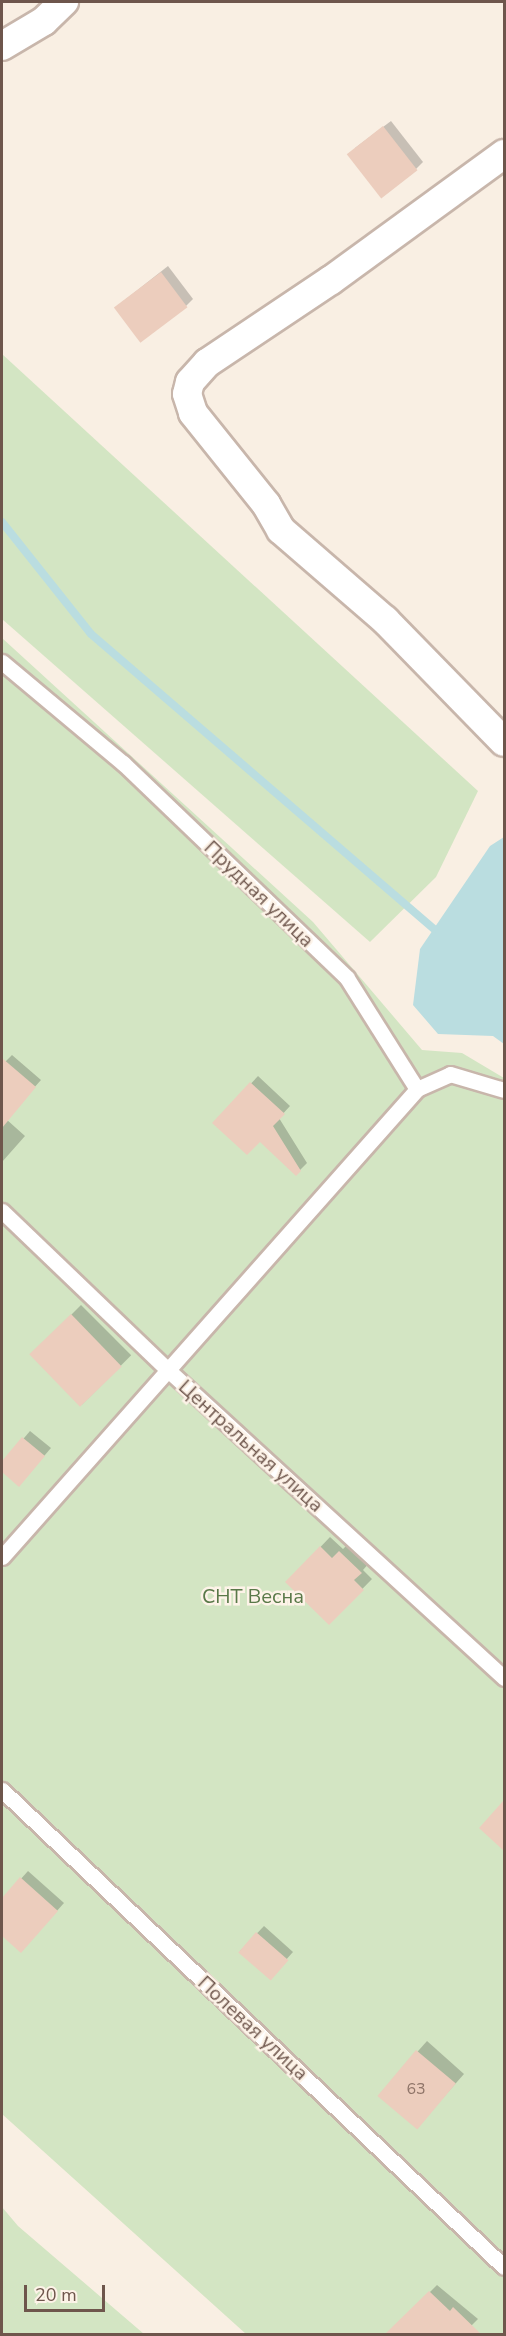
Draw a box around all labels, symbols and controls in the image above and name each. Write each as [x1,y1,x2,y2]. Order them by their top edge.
street label: Прудная улица [199,836,319,952]
street label: Центральная улица [174,1375,328,1517]
park label: СНТ Весна [202,1584,304,1608]
street label: Полевая улица [193,1971,313,2085]
house number: 63 [406,2079,426,2099]
scale bar [27,2273,108,2311]
text: 20 m [35,2283,77,2307]

